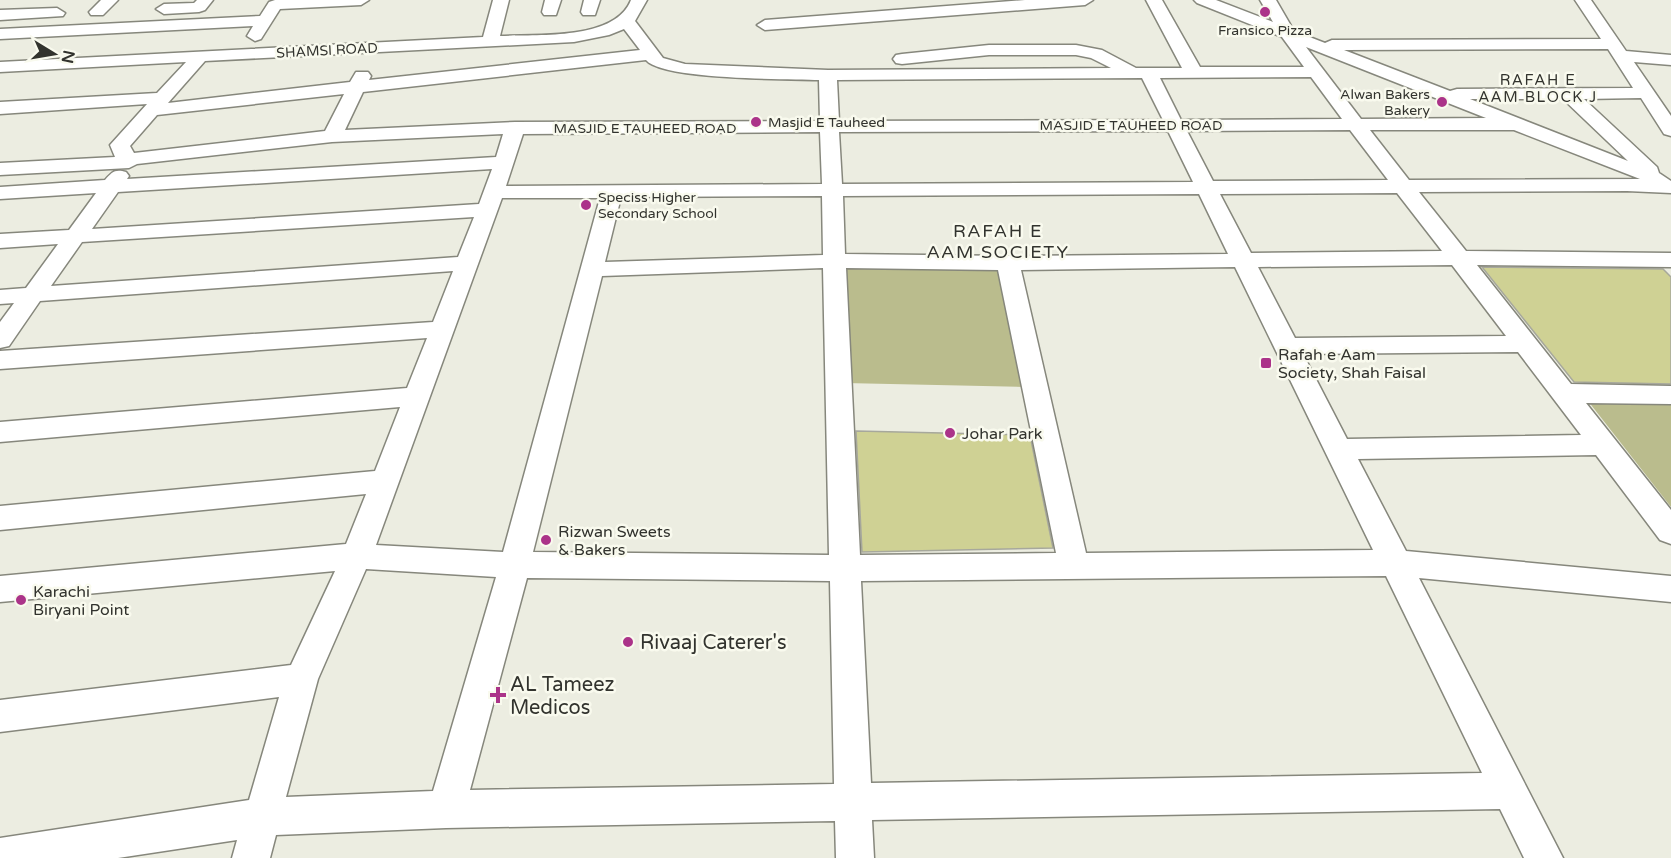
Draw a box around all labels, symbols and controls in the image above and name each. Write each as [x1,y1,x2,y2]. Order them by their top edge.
marker: Fransico Pizza [1258,5,1272,19]
place label: Fransico Pizza [1218,22,1312,39]
north arrow [24,24,84,84]
street label: SHAMSI ROAD [276,39,378,62]
text: N [57,48,79,65]
district label: RAFAH E AAM BLOCK J [1478,71,1598,106]
place label: Alwan Bakers Bakery [1340,86,1430,119]
marker: Alwan Bakers Bakery [1435,95,1449,109]
place label: Masjid E Tauheed [768,114,885,131]
marker: Masjid E Tauheed [749,115,763,129]
street label: MASJID E TAUHEED ROAD [1040,117,1222,134]
street label: MASJID E TAUHEED ROAD [554,120,736,137]
place label: Speciss Higher Secondary School [598,189,717,222]
marker: Speciss Higher Secondary School [579,198,593,212]
district label: RAFAH E AAM SOCIETY [926,220,1070,263]
place label: Rafah e Aam Society, Shah Faisal [1278,345,1426,383]
marker: Rafah e Aam Society, Shah Faisal [1259,356,1273,370]
place label: Johar Park [962,424,1043,444]
marker: Johar Park [943,426,957,440]
place label: Rizwan Sweets & Bakers [558,522,671,560]
marker: Rizwan Sweets & Bakers [539,533,553,547]
place label: Karachi Biryani Point [33,582,129,620]
marker: Karachi Biryani Point [14,593,28,607]
place label: Rivaaj Caterer's [640,631,787,655]
marker: Rivaaj Caterer's [621,635,635,649]
place label: AL Tameez Medicos [510,673,614,720]
marker: AL Tameez Medicos [491,688,505,702]

